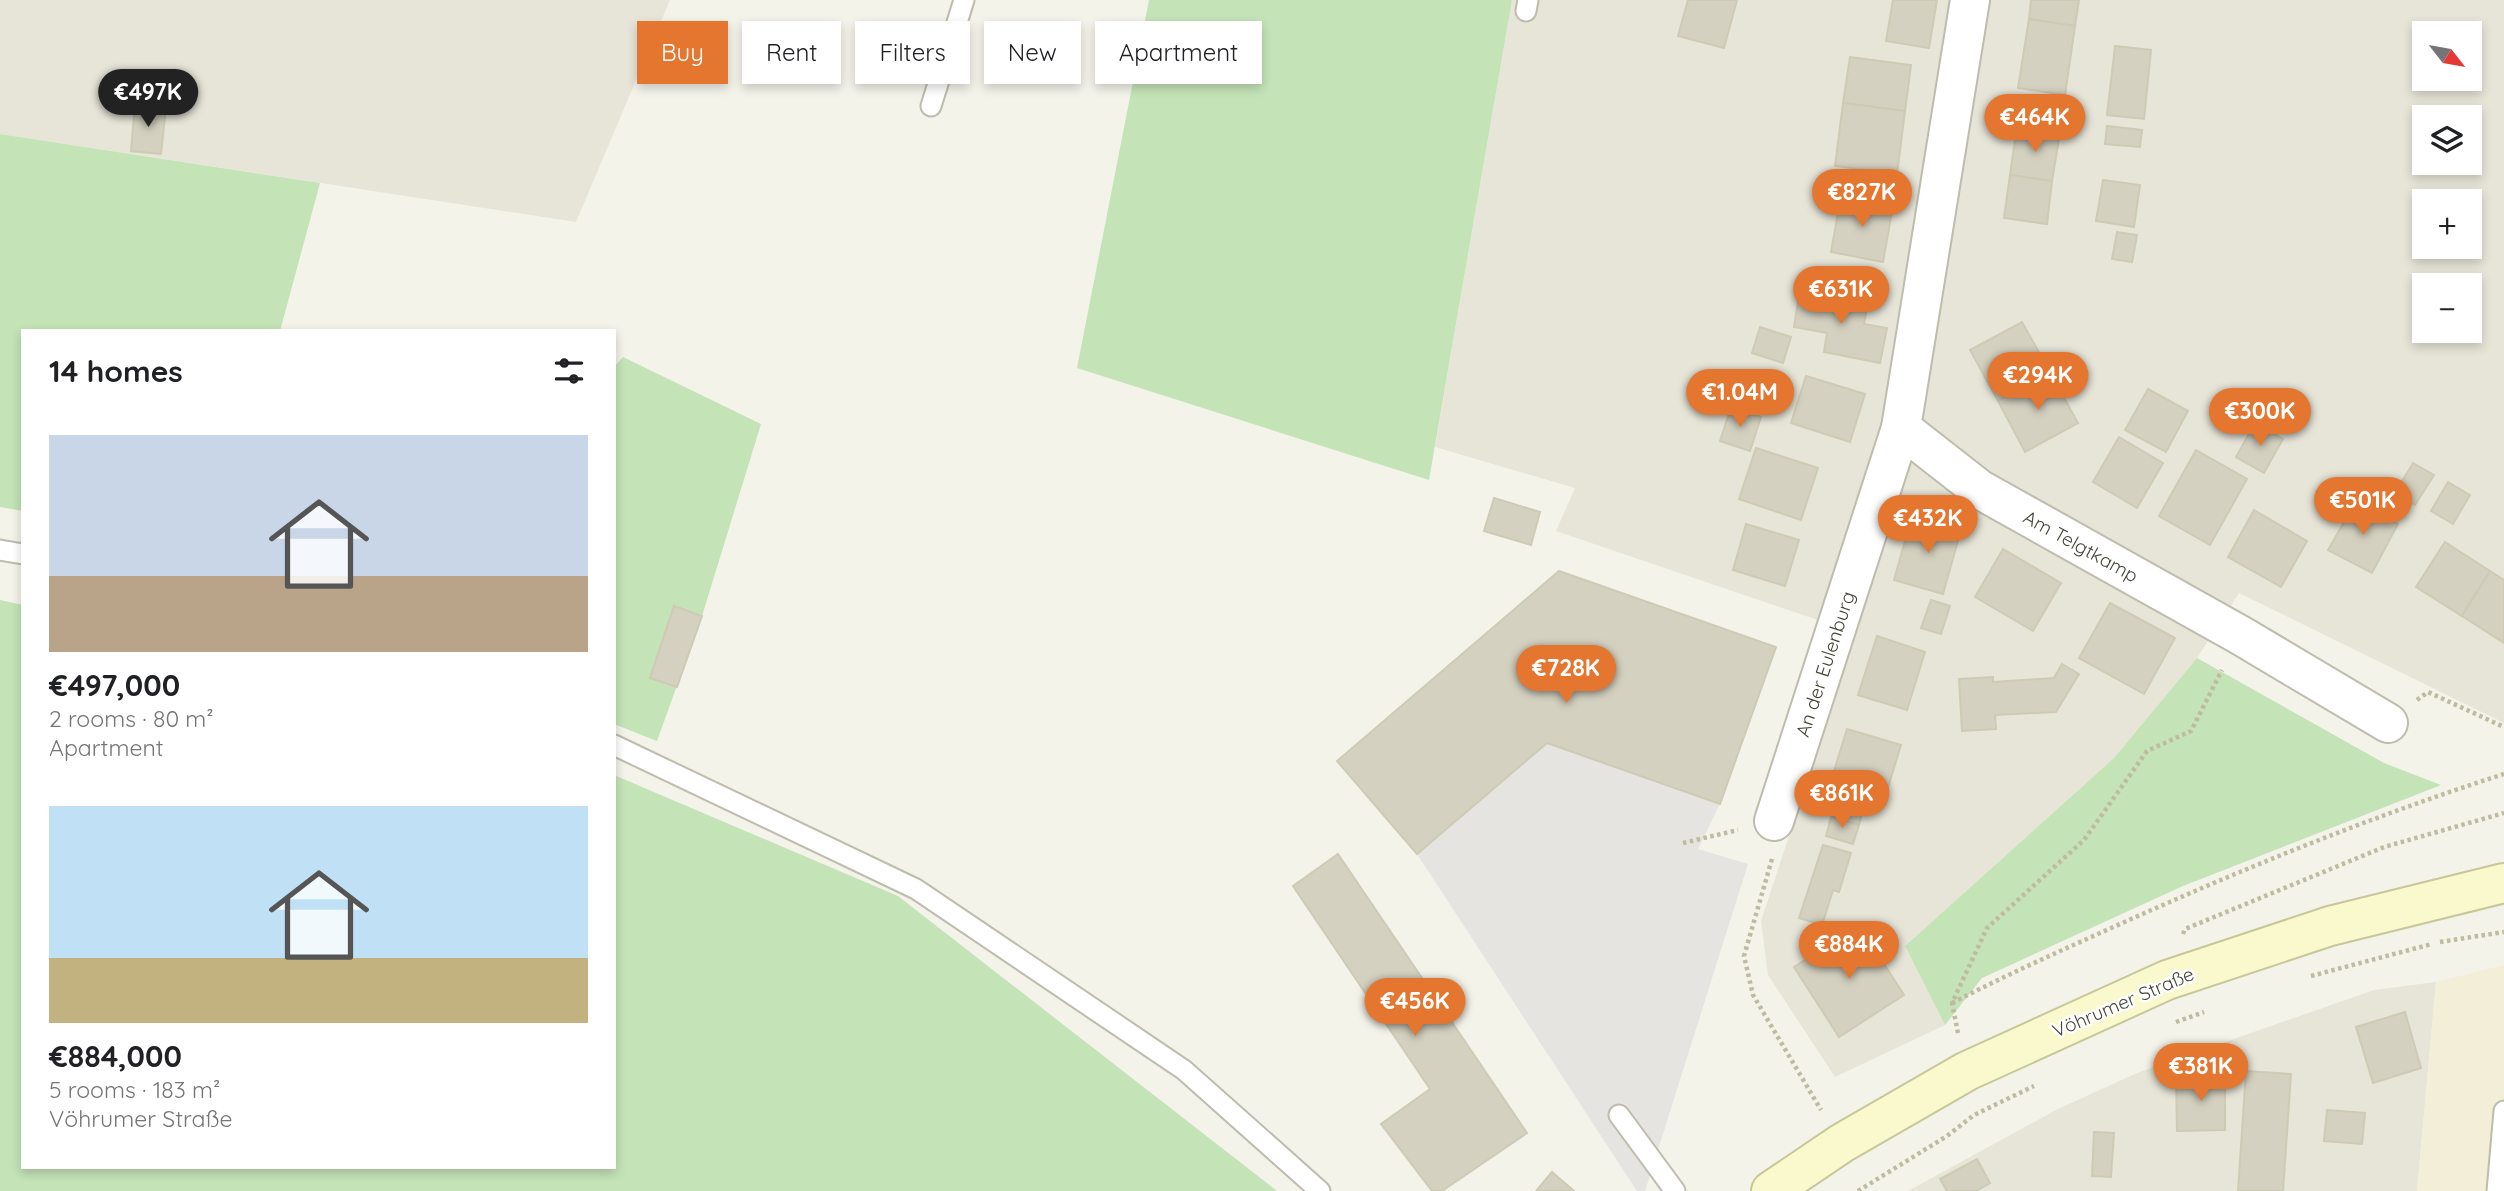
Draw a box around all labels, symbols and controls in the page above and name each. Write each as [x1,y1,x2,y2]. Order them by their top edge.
chip: Buy [637,21,728,84]
chip: Rent [742,21,841,84]
chip: Filters [855,21,970,84]
chip: New [984,21,1081,84]
chip: Apartment [1095,21,1262,84]
north arrow [2412,21,2482,91]
map controls [2412,21,2482,343]
pin: €497K [99,69,197,129]
text: €497K [114,77,182,106]
pin: €464K [1986,94,2084,154]
text: €464K [2000,102,2070,131]
button: layers [2412,105,2482,175]
pin: €827K [1813,170,1911,229]
text: €827K [1828,177,1896,206]
button: + [2412,189,2482,259]
pin: €631K [1792,266,1890,326]
button: − [2412,273,2482,343]
text: €631K [1809,274,1873,303]
text: 14 homes [49,352,183,390]
icon: filters [550,352,588,390]
pin: €294K [1989,352,2087,412]
text: €294K [2003,360,2073,389]
pin: €1.04M [1683,370,1797,429]
text: €1.04M [1702,377,1778,406]
pin: €300K [2211,388,2309,448]
text: €300K [2225,396,2295,425]
pin: €501K [2314,477,2412,537]
icon: home [256,481,382,607]
text: €501K [2330,485,2396,514]
pin: €432K [1879,496,1977,555]
text: €432K [1894,503,1962,532]
street label: Am Telgtkamp [2019,505,2143,587]
street label: An der Eulenburg [1790,588,1860,740]
pin: €728K [1517,646,1615,705]
text: €728K [1532,653,1600,682]
text: €497,000 [49,666,180,704]
text: 2 rooms · 80 m² [49,704,214,733]
text: Apartment [49,733,163,762]
pin: €861K [1793,770,1891,830]
text: €861K [1810,778,1874,807]
icon: home [256,852,382,978]
pin: €884K [1800,922,1898,981]
text: €884K [1815,929,1883,958]
street label: Vöhrumer Straße [2049,961,2197,1043]
pin: €456K [1366,978,1464,1038]
text: €456K [1381,986,1449,1015]
text: €884,000 [49,1037,182,1075]
pin: €381K [2152,1044,2250,1103]
text: €381K [2169,1051,2233,1080]
text: 5 rooms · 183 m² [49,1075,220,1104]
text: Vöhrumer Straße [49,1104,232,1133]

